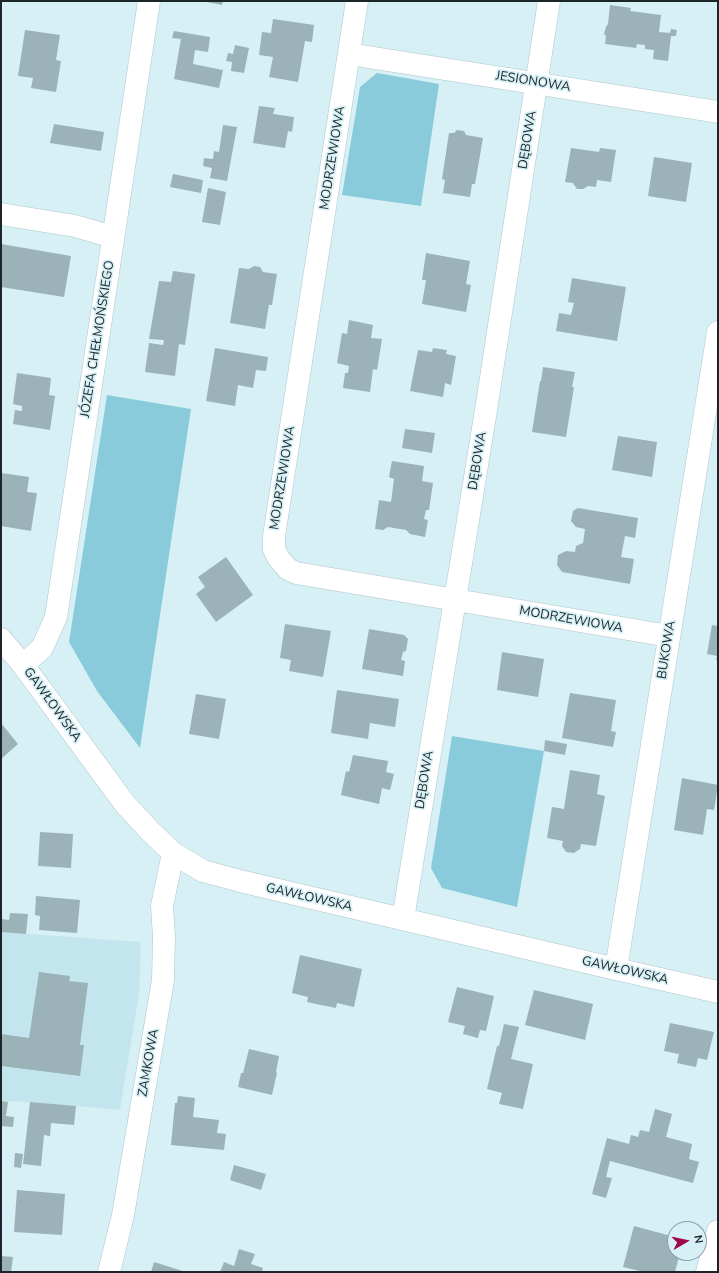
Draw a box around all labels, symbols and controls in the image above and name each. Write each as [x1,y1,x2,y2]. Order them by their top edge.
street label: JESIONOWA [495,68,571,96]
street label: MODRZEWIOWA [317,105,349,211]
street label: DĘBOWA [516,110,540,170]
street label: JÓZEFA CHEŁMOŃSKIEGO [78,259,118,419]
street label: MODRZEWIOWA [267,425,299,531]
street label: DĘBOWA [466,431,490,491]
street label: MODRZEWIOWA [518,603,624,637]
street label: BUKOWA [655,620,679,680]
street label: GAWŁOWSKA [20,665,84,745]
street label: DĘBOWA [413,750,437,810]
street label: GAWŁOWSKA [264,880,354,916]
street label: GAWŁOWSKA [580,953,670,989]
street label: ZAMKOWA [135,1028,163,1098]
north arrow [667,1221,707,1261]
text: N [690,1234,706,1244]

